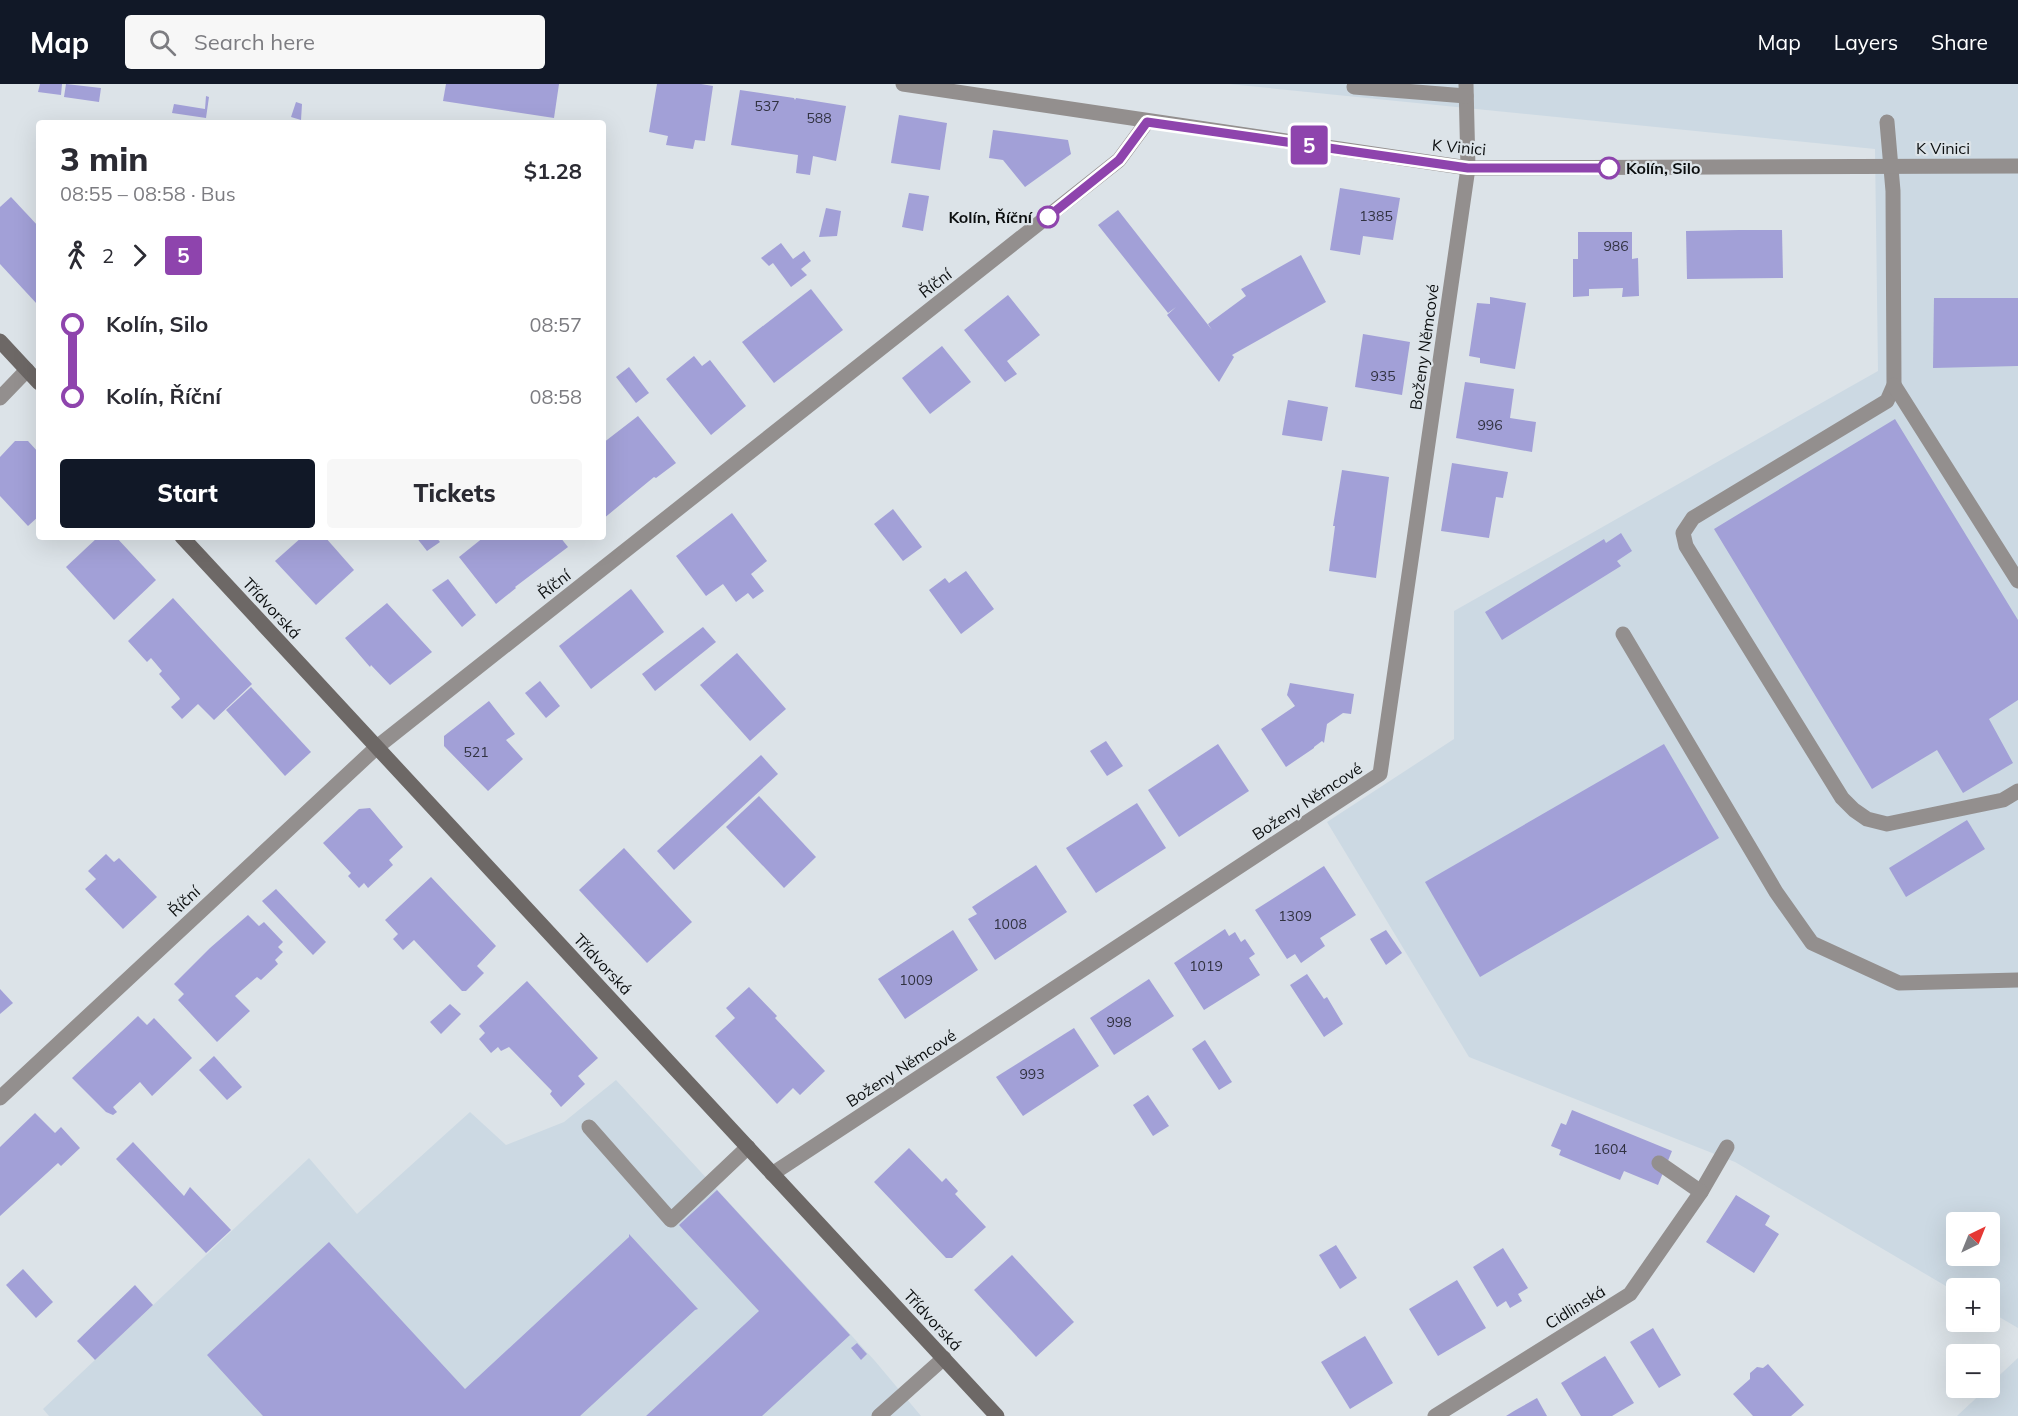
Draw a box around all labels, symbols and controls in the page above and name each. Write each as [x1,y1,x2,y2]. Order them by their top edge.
search box [125,15,545,69]
text: Map [30,25,89,60]
icon: search [146,26,179,59]
text: Search here [194,28,315,56]
text: Map [1758,29,1801,55]
text: Layers [1834,29,1898,55]
text: Share [1931,29,1988,55]
house number: 537 [754,97,780,115]
house number: 588 [806,109,832,127]
line badge: 5 [1290,126,1328,164]
text: 5 [1303,132,1315,158]
street label: K Vinici [1431,135,1487,159]
text: 3 min [60,138,148,179]
street label: K Vinici [1916,138,1970,158]
text: $1.28 [524,157,582,185]
marker: Kolín, Silo [1598,157,1620,179]
place label: Kolín, Silo [1626,158,1700,178]
text: 08:55 – 08:58 · Bus [60,181,236,206]
marker: Kolín, Říční [1037,206,1059,228]
place label: Kolín, Říční [948,207,1034,227]
house number: 1385 [1359,207,1393,225]
house number: 986 [1603,237,1629,255]
icon: walk [60,239,93,272]
icon: forward [123,239,156,272]
text: 5 [177,242,190,268]
text: 2 [102,243,114,268]
street label: Říční [915,263,956,302]
street label: Boženy Němcové [1405,283,1443,411]
text: Kolín, Silo [106,310,208,338]
text: 08:57 [529,312,582,337]
house number: 935 [1370,367,1396,385]
text: Kolín, Říční [106,382,221,410]
text: 08:58 [529,384,582,409]
house number: 996 [1477,416,1503,434]
button: Start [60,459,315,528]
button: Tickets [327,459,582,528]
street label: Říční [534,564,575,603]
street label: Třídvorská [239,573,305,643]
house number: 521 [463,743,489,761]
street label: Boženy Němcové [1248,758,1366,844]
street label: Říční [164,881,205,921]
house number: 1309 [1278,907,1312,925]
house number: 1008 [993,915,1027,933]
street label: Třídvorská [570,929,636,999]
house number: 1019 [1189,957,1223,975]
house number: 1009 [899,971,933,989]
house number: 998 [1106,1013,1132,1031]
street label: Boženy Němcové [842,1025,960,1111]
house number: 993 [1019,1065,1045,1083]
house number: 1604 [1593,1140,1627,1158]
north arrow [1946,1212,2000,1266]
map controls [1946,1212,2000,1398]
button: + [1946,1278,2000,1332]
street label: Cidlinská [1541,1281,1609,1333]
street label: Třídvorská [900,1285,966,1355]
button: − [1946,1344,2000,1398]

